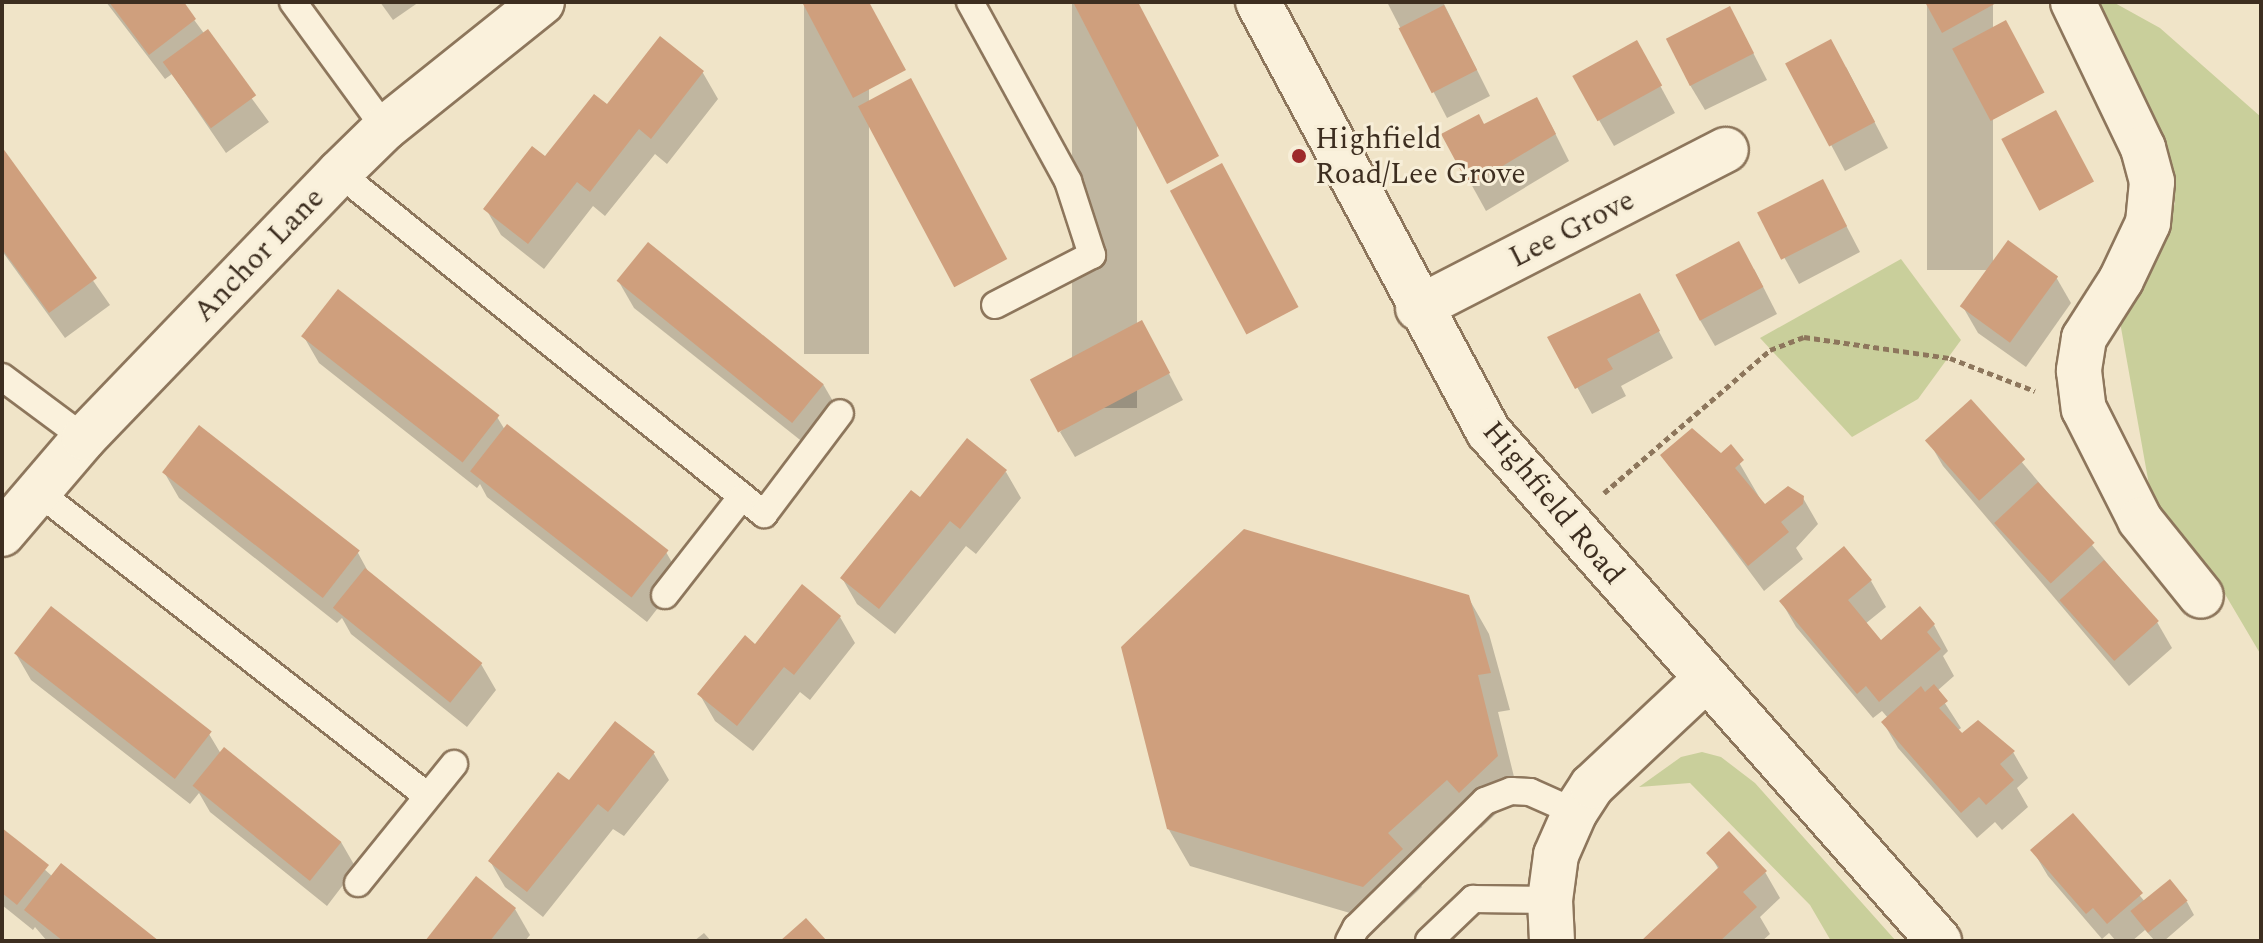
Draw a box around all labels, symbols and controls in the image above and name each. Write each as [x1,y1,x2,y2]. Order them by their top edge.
place label: Highfield Road/Lee Grove [1315,121,1526,192]
marker: Highfield Road/Lee Grove [1290,147,1308,165]
street label: Anchor Lane [186,180,332,330]
street label: Lee Grove [1503,182,1641,276]
street label: Highfield Road [1474,414,1632,592]

